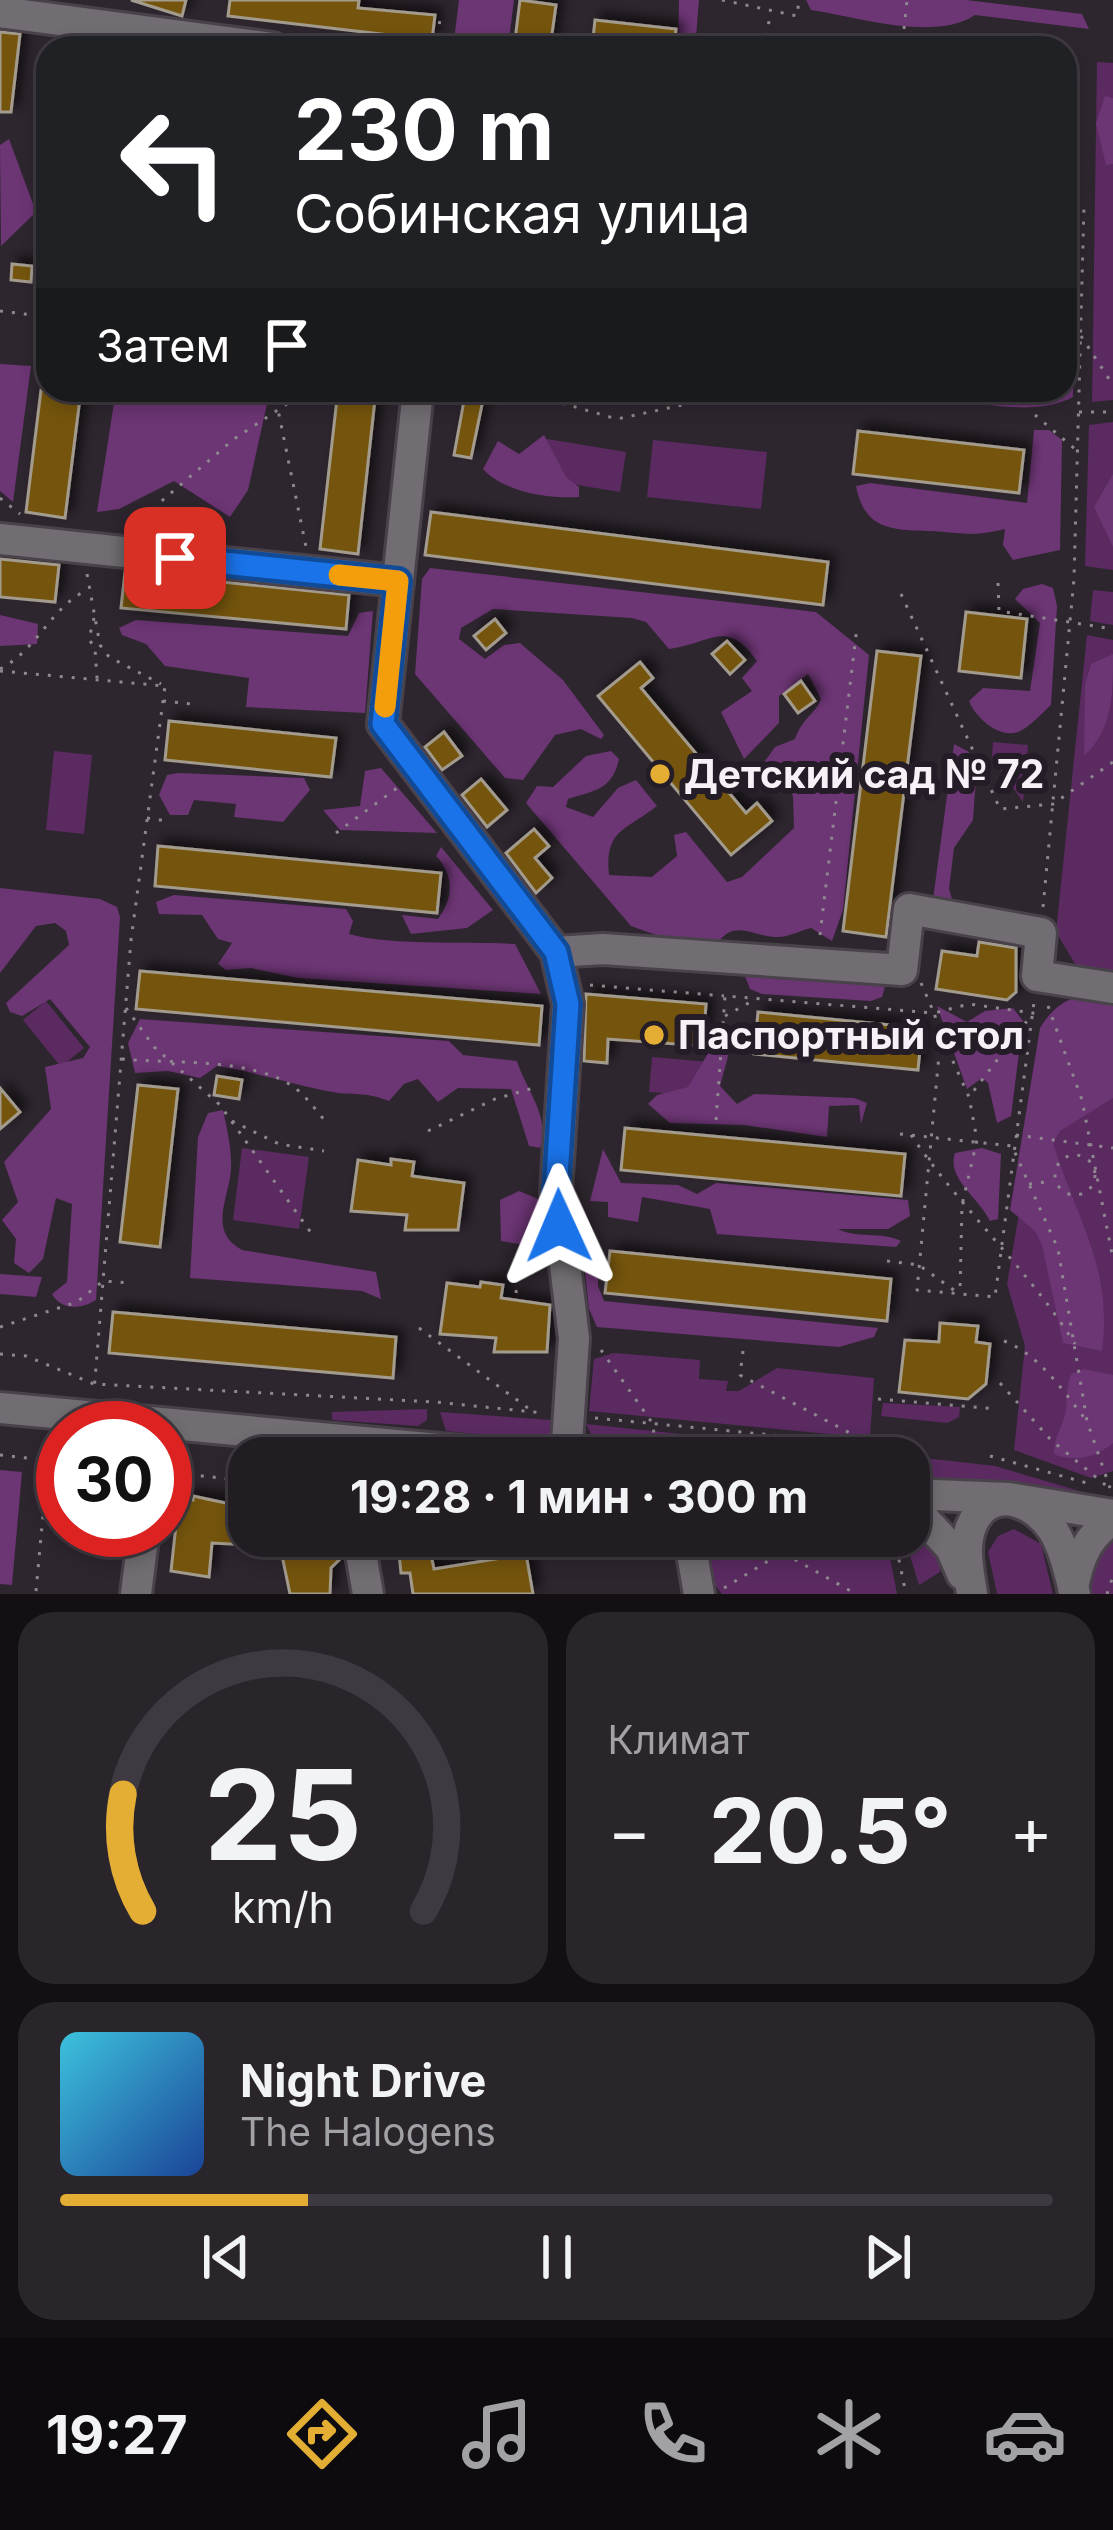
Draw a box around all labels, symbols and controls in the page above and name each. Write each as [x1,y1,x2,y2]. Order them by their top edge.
text: 230 m [294,79,554,180]
icon: left [96,84,252,240]
text: Собинская улица [294,181,751,246]
icon: arrive [254,312,320,378]
text: Затем [96,318,230,373]
pin [124,507,226,609]
icon: arrive [142,525,208,591]
place label: Детский сад № 72 [684,750,1044,797]
marker: Детский сад № 72 [647,761,673,787]
place label: Паспортный стол [678,1011,1024,1058]
marker: Паспортный стол [641,1022,667,1048]
position arrow [496,1163,622,1289]
speed limit sign: 30 [36,1401,192,1557]
text: 19:28 · 1 мин · 300 m [350,1469,808,1524]
text: Климат [608,1716,749,1763]
text: 25 [204,1739,362,1890]
text: 20.5° [709,1776,952,1885]
text: − [608,1791,651,1871]
text: + [1009,1791,1053,1871]
text: km/h [232,1881,334,1933]
text: Night Drive [240,2053,486,2108]
text: The Halogens [240,2108,496,2155]
icon: previous [193,2224,259,2290]
icon: pause [524,2224,590,2290]
icon: next [855,2224,921,2290]
icon: directions [280,2392,364,2476]
icon: music [455,2392,539,2476]
icon: phone [631,2392,715,2476]
icon: climate [807,2392,891,2476]
icon: car [983,2392,1067,2476]
text: 19:27 [46,2402,188,2467]

